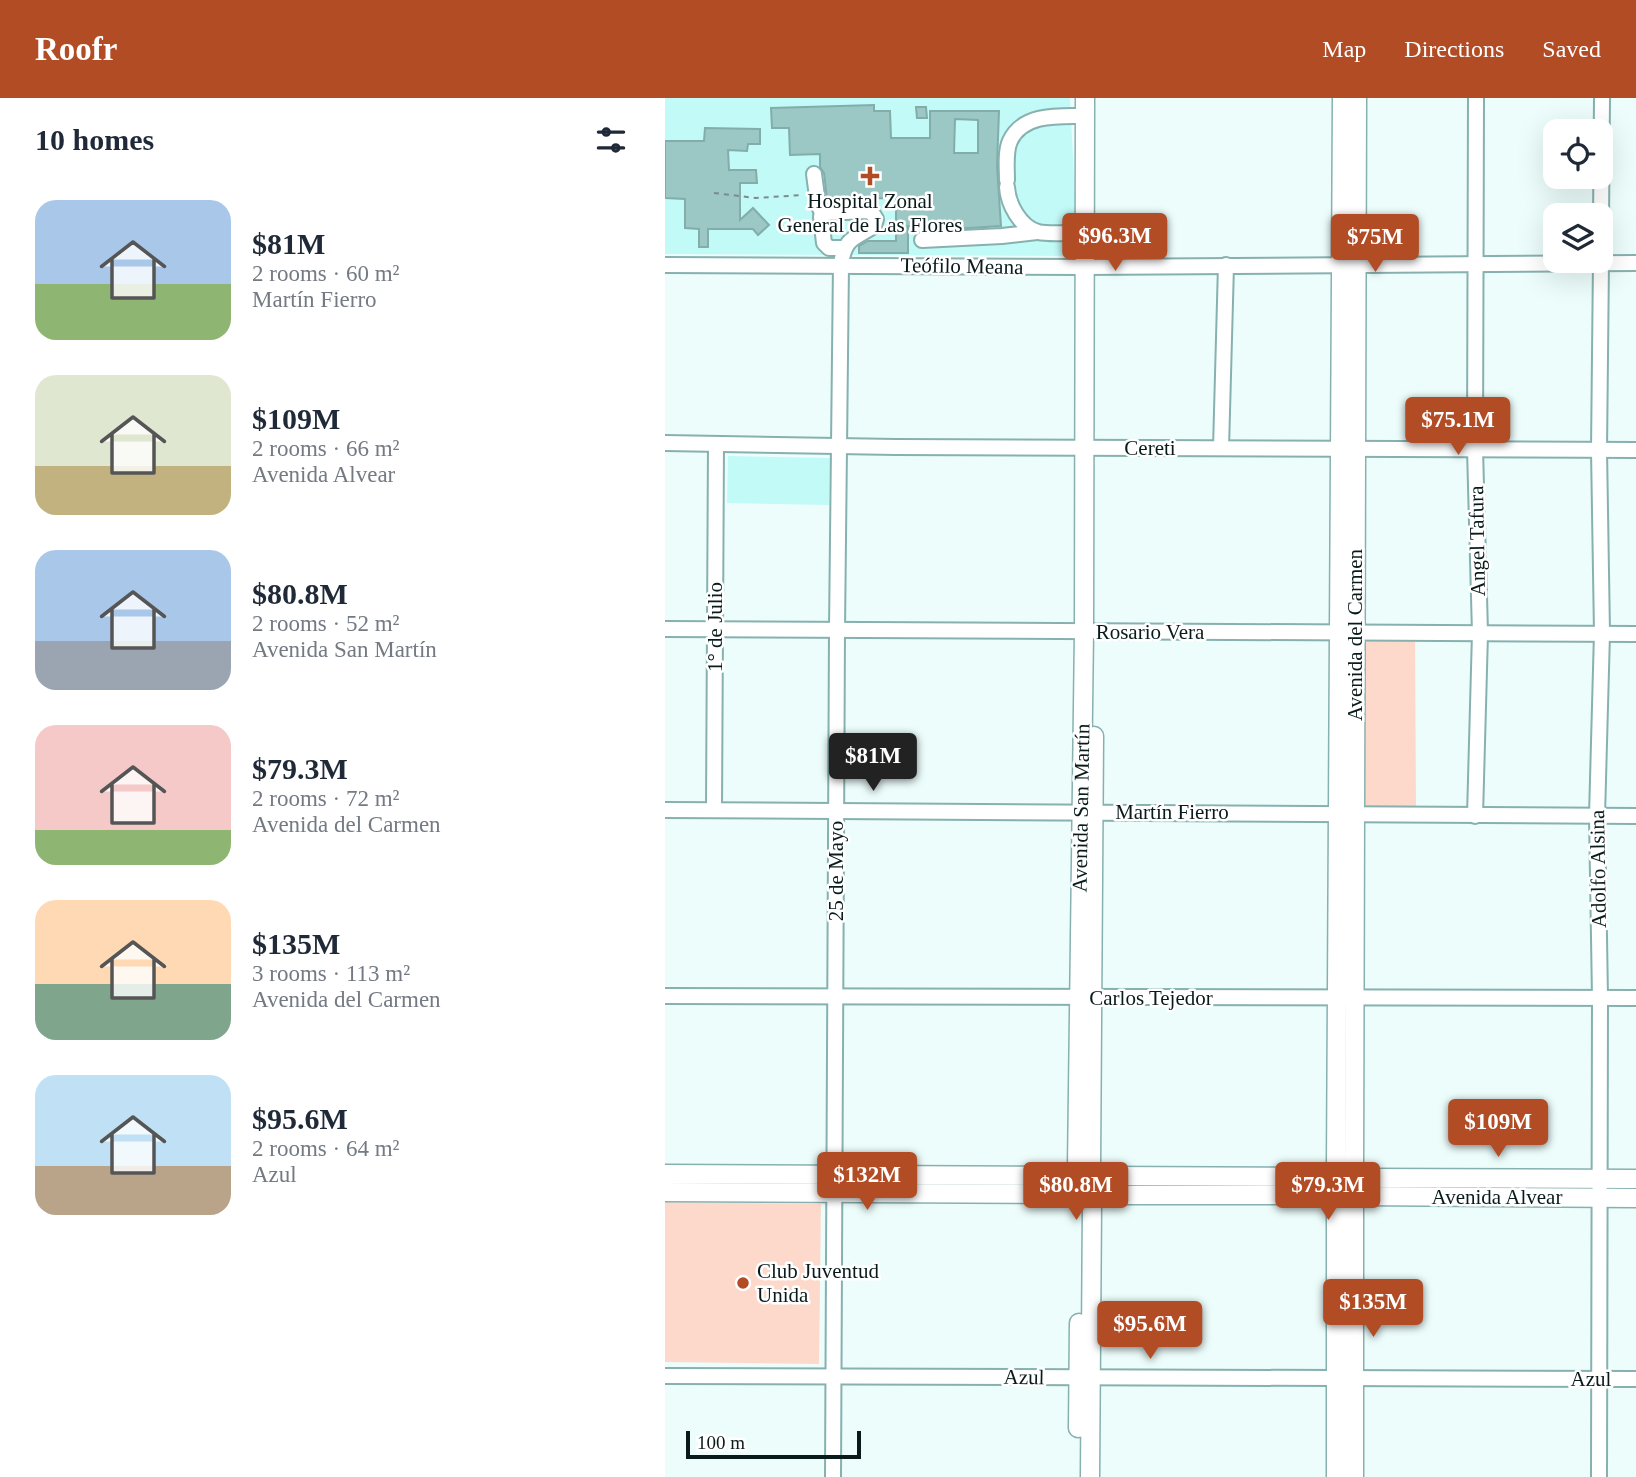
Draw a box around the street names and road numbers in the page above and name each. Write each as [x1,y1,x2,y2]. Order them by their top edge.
street label: Teófilo Meana [900,253,1024,279]
street label: Cereti [1124,436,1176,460]
street label: Angel Tafura [1464,485,1490,597]
street label: Avenida del Carmen [1343,548,1367,721]
street label: 1° de Julio [703,582,727,672]
street label: Rosario Vera [1096,620,1205,644]
street label: Avenida San Martín [1068,723,1094,893]
street label: Martín Fierro [1115,800,1229,824]
street label: Adolfo Alsina [1585,809,1611,928]
street label: 25 de Mayo [824,821,848,921]
street label: Carlos Tejedor [1089,986,1213,1010]
street label: Avenida Alvear [1432,1185,1562,1209]
street label: Azul [1003,1365,1045,1389]
street label: Azul [1571,1367,1612,1391]

